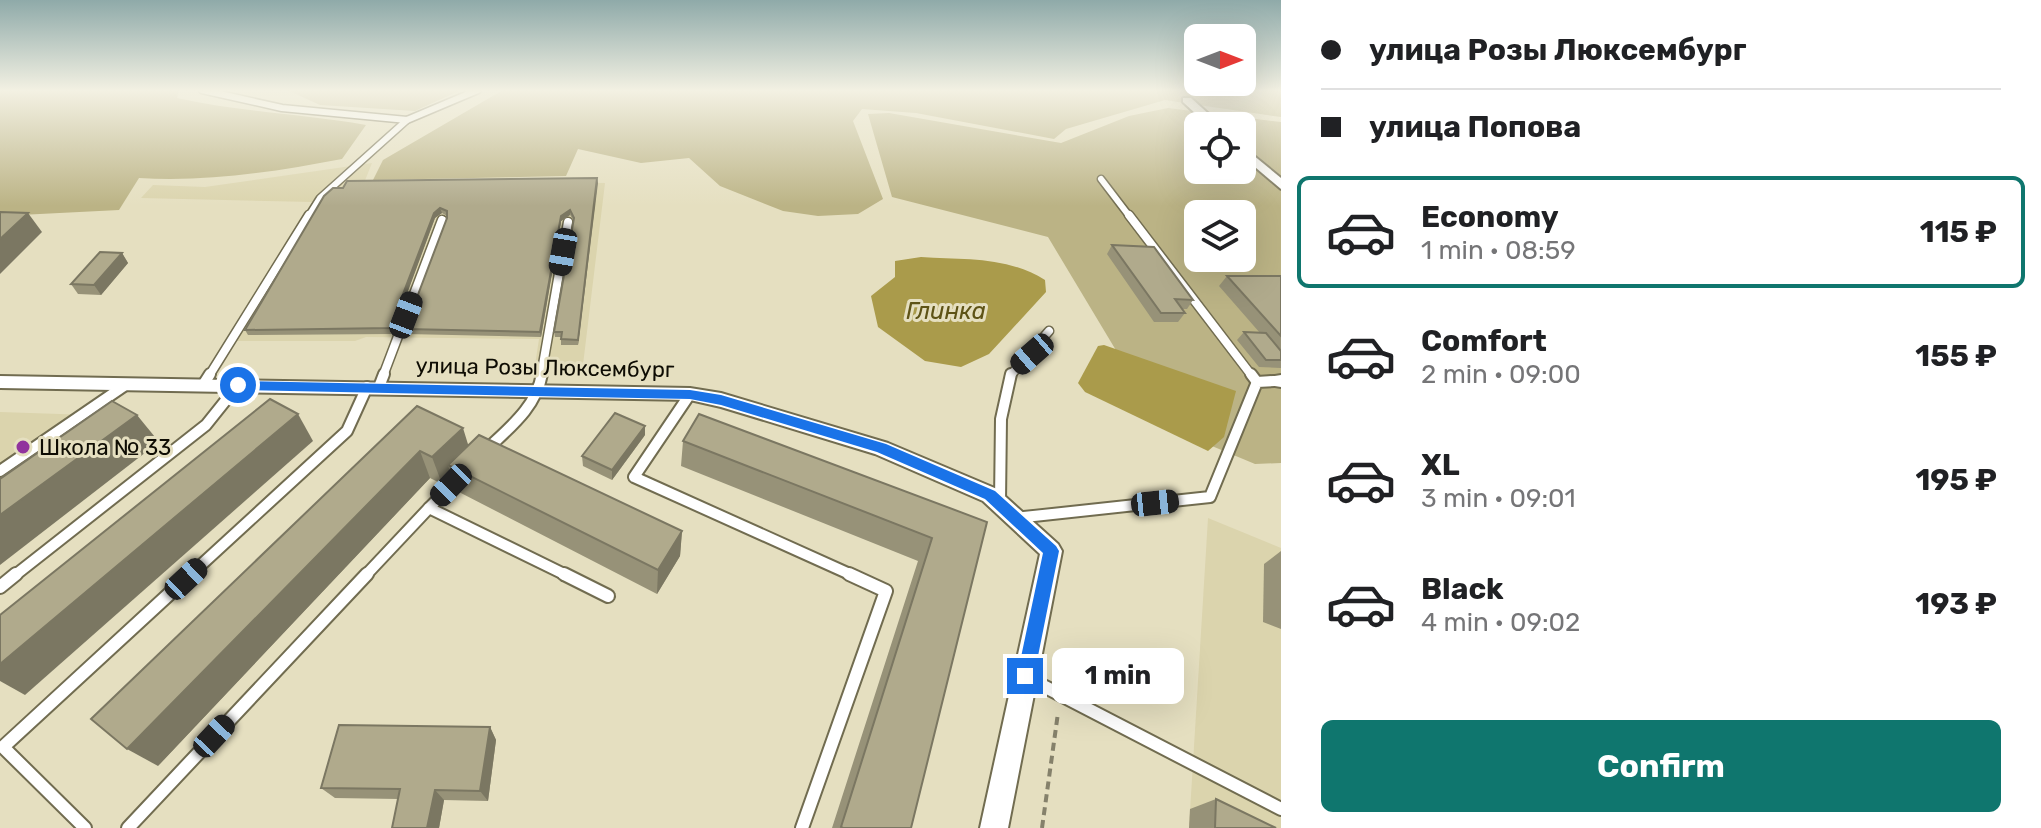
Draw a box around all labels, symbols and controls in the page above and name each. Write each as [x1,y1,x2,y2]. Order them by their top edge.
north arrow [1184,24,1256,96]
map controls [1184,24,1256,272]
text: улица Розы Люксембург [1369,32,1747,68]
text: улица Попова [1369,109,1581,145]
button: locate [1184,112,1256,184]
icon: car [1325,196,1397,268]
text: Economy [1421,199,1559,235]
button: layers [1184,200,1256,272]
text: 115 ₽ [1920,214,1997,250]
car [547,226,579,278]
text: 1 min · 08:59 [1421,235,1576,266]
car [386,288,426,342]
water label: Глинка [906,297,986,325]
icon: car [1325,320,1397,392]
text: Comfort [1421,323,1547,359]
car [1006,329,1058,379]
text: 155 ₽ [1915,338,1997,374]
street label: улица Розы Люксембург [415,352,675,383]
text: 2 min · 09:00 [1421,359,1581,390]
route start [220,367,256,403]
place label: Школа № 33 [39,434,171,461]
marker: Школа № 33 [14,438,32,456]
icon: car [1325,444,1397,516]
text: XL [1421,447,1460,483]
car [426,459,476,511]
text: 195 ₽ [1915,462,1997,498]
text: 3 min · 09:01 [1421,483,1576,514]
car [1130,489,1180,517]
car [160,554,212,604]
icon: car [1325,568,1397,640]
text: Black [1421,571,1504,607]
text: 193 ₽ [1915,586,1997,622]
text: 4 min · 09:02 [1421,607,1580,638]
callout: 1 min [1053,648,1185,704]
route end [1007,658,1043,694]
text: 1 min [1085,660,1151,691]
car [189,710,239,762]
button: Confirm [1321,720,2001,812]

